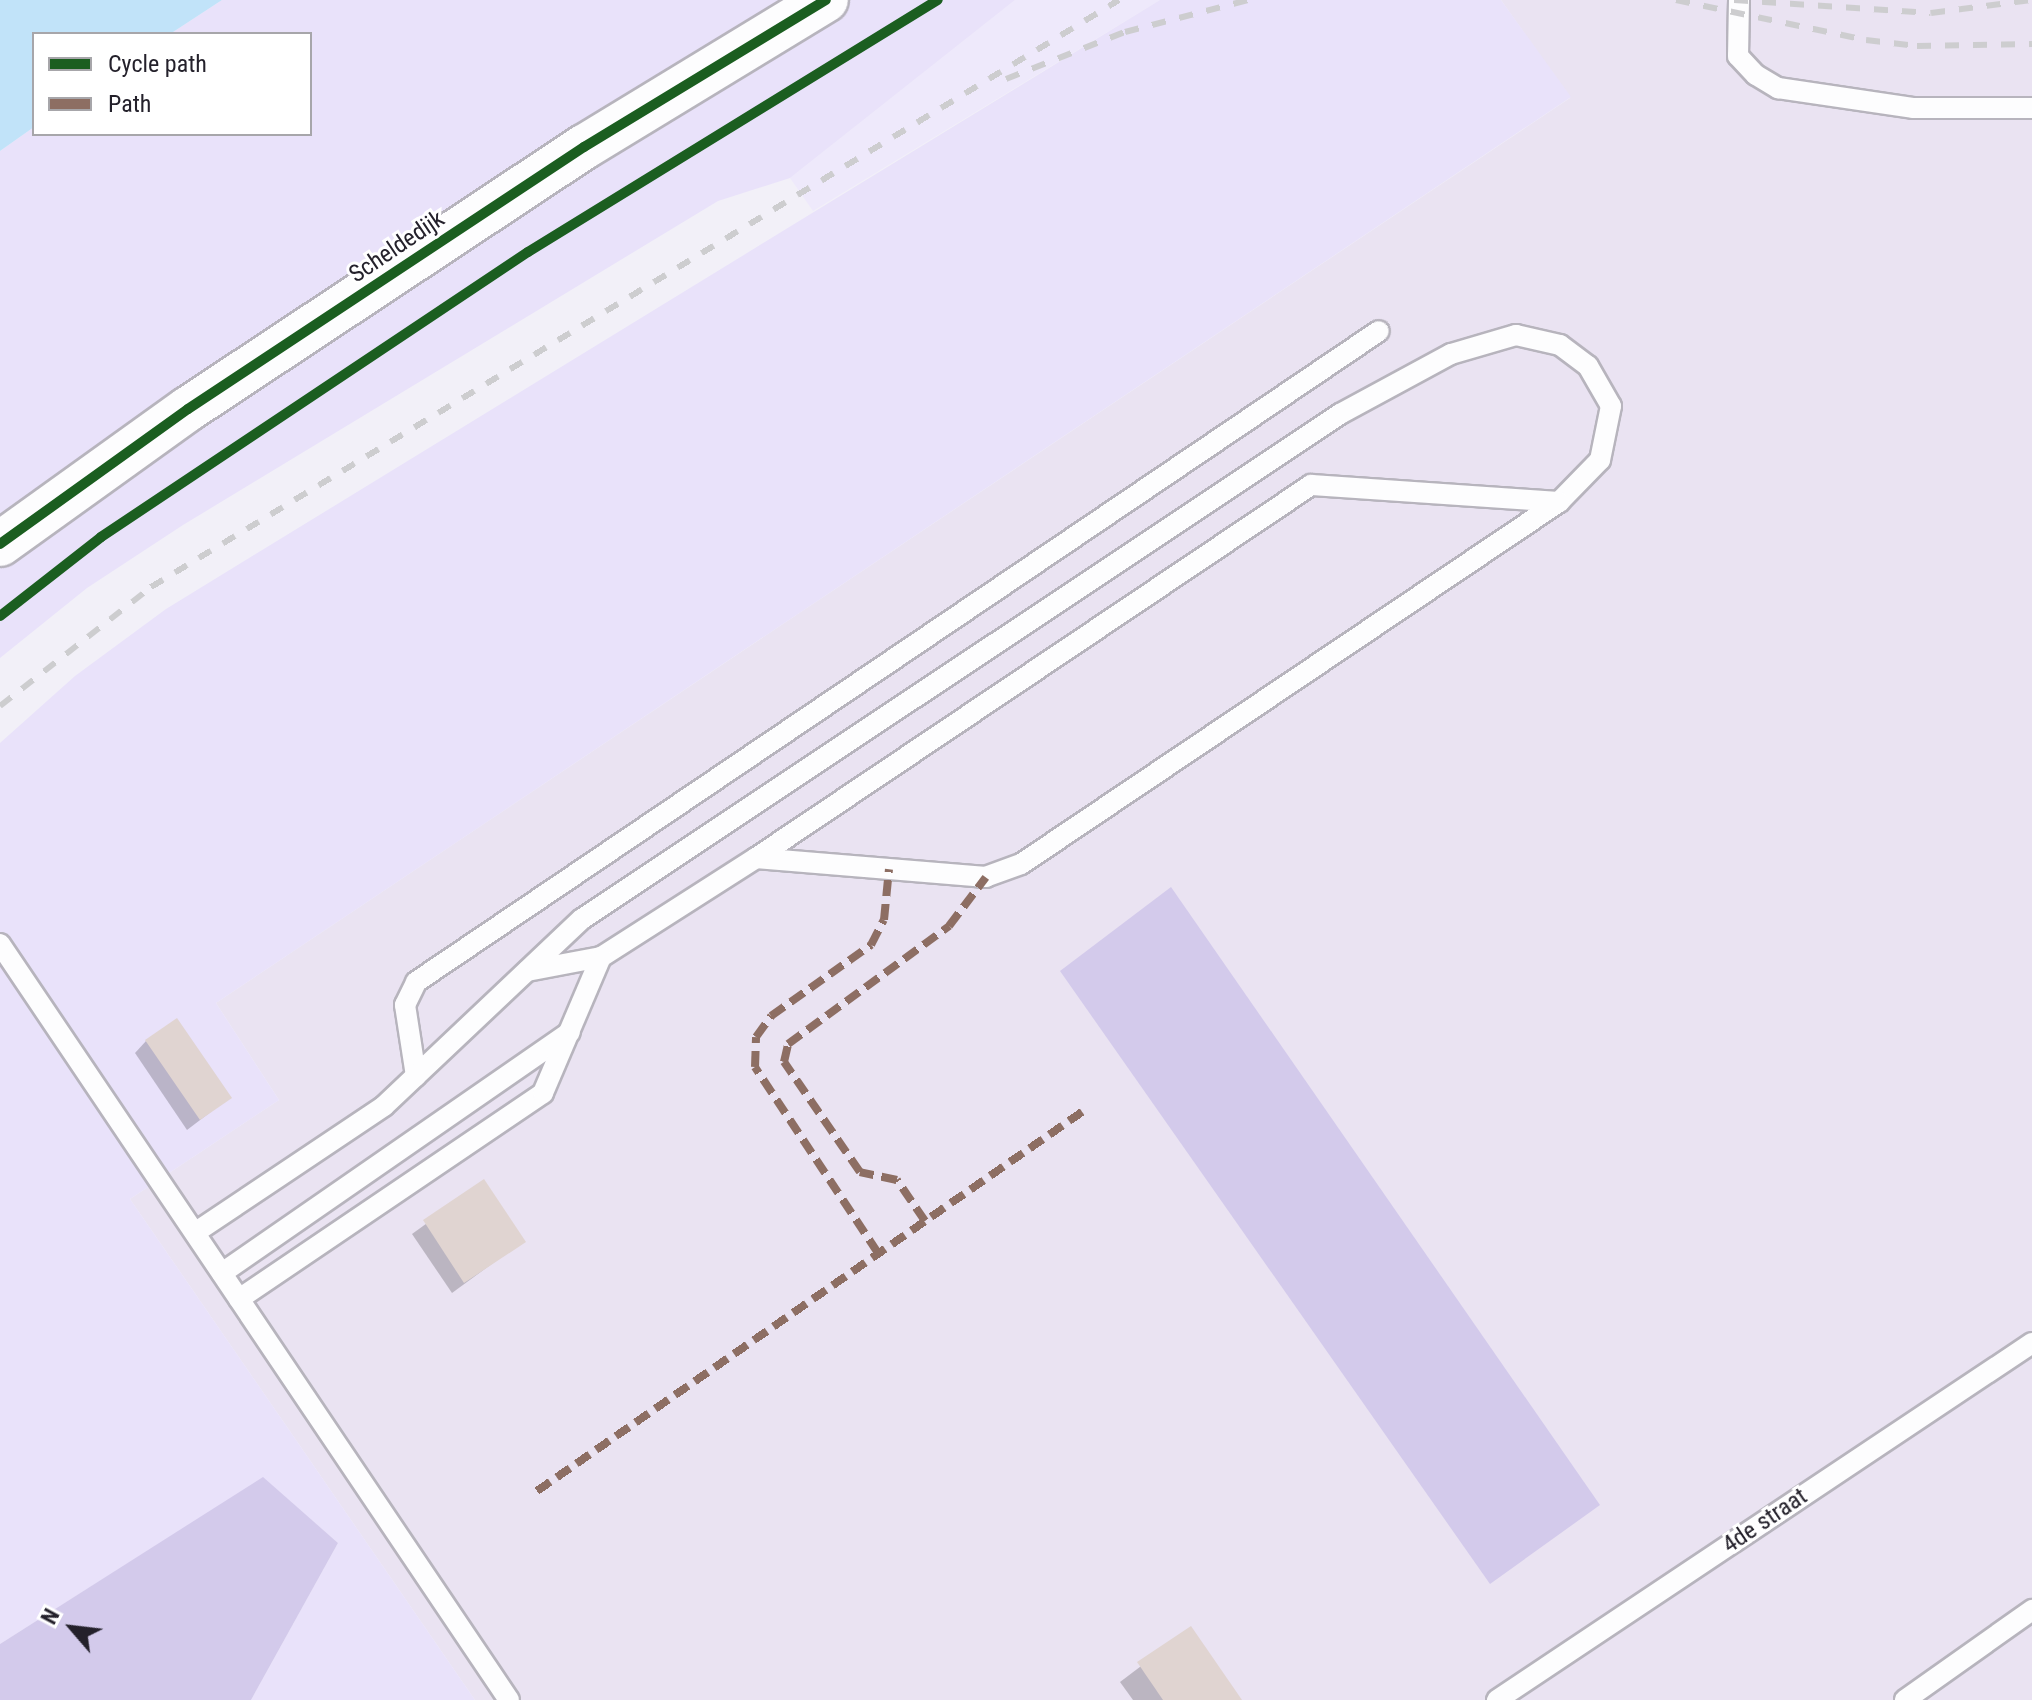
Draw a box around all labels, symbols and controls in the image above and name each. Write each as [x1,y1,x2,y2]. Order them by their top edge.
legend [32,32,312,136]
text: Cycle path [108,50,207,78]
text: Path [108,90,151,118]
street label: Scheldedijk [344,205,450,289]
street label: 4de straat [1717,1482,1813,1560]
north arrow [32,1588,112,1668]
text: N [36,1605,65,1628]

